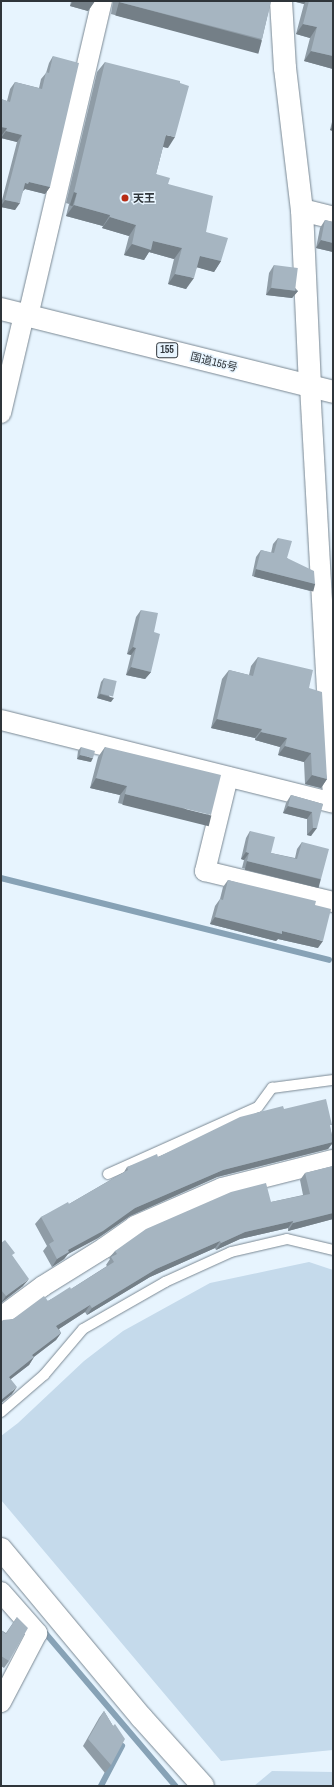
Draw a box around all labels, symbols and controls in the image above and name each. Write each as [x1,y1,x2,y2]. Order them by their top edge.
place label: 天王 [133,191,155,205]
marker: 天王 [120,193,130,203]
road number: 155 [156,342,178,358]
street label: 国道155号 [189,350,239,374]

